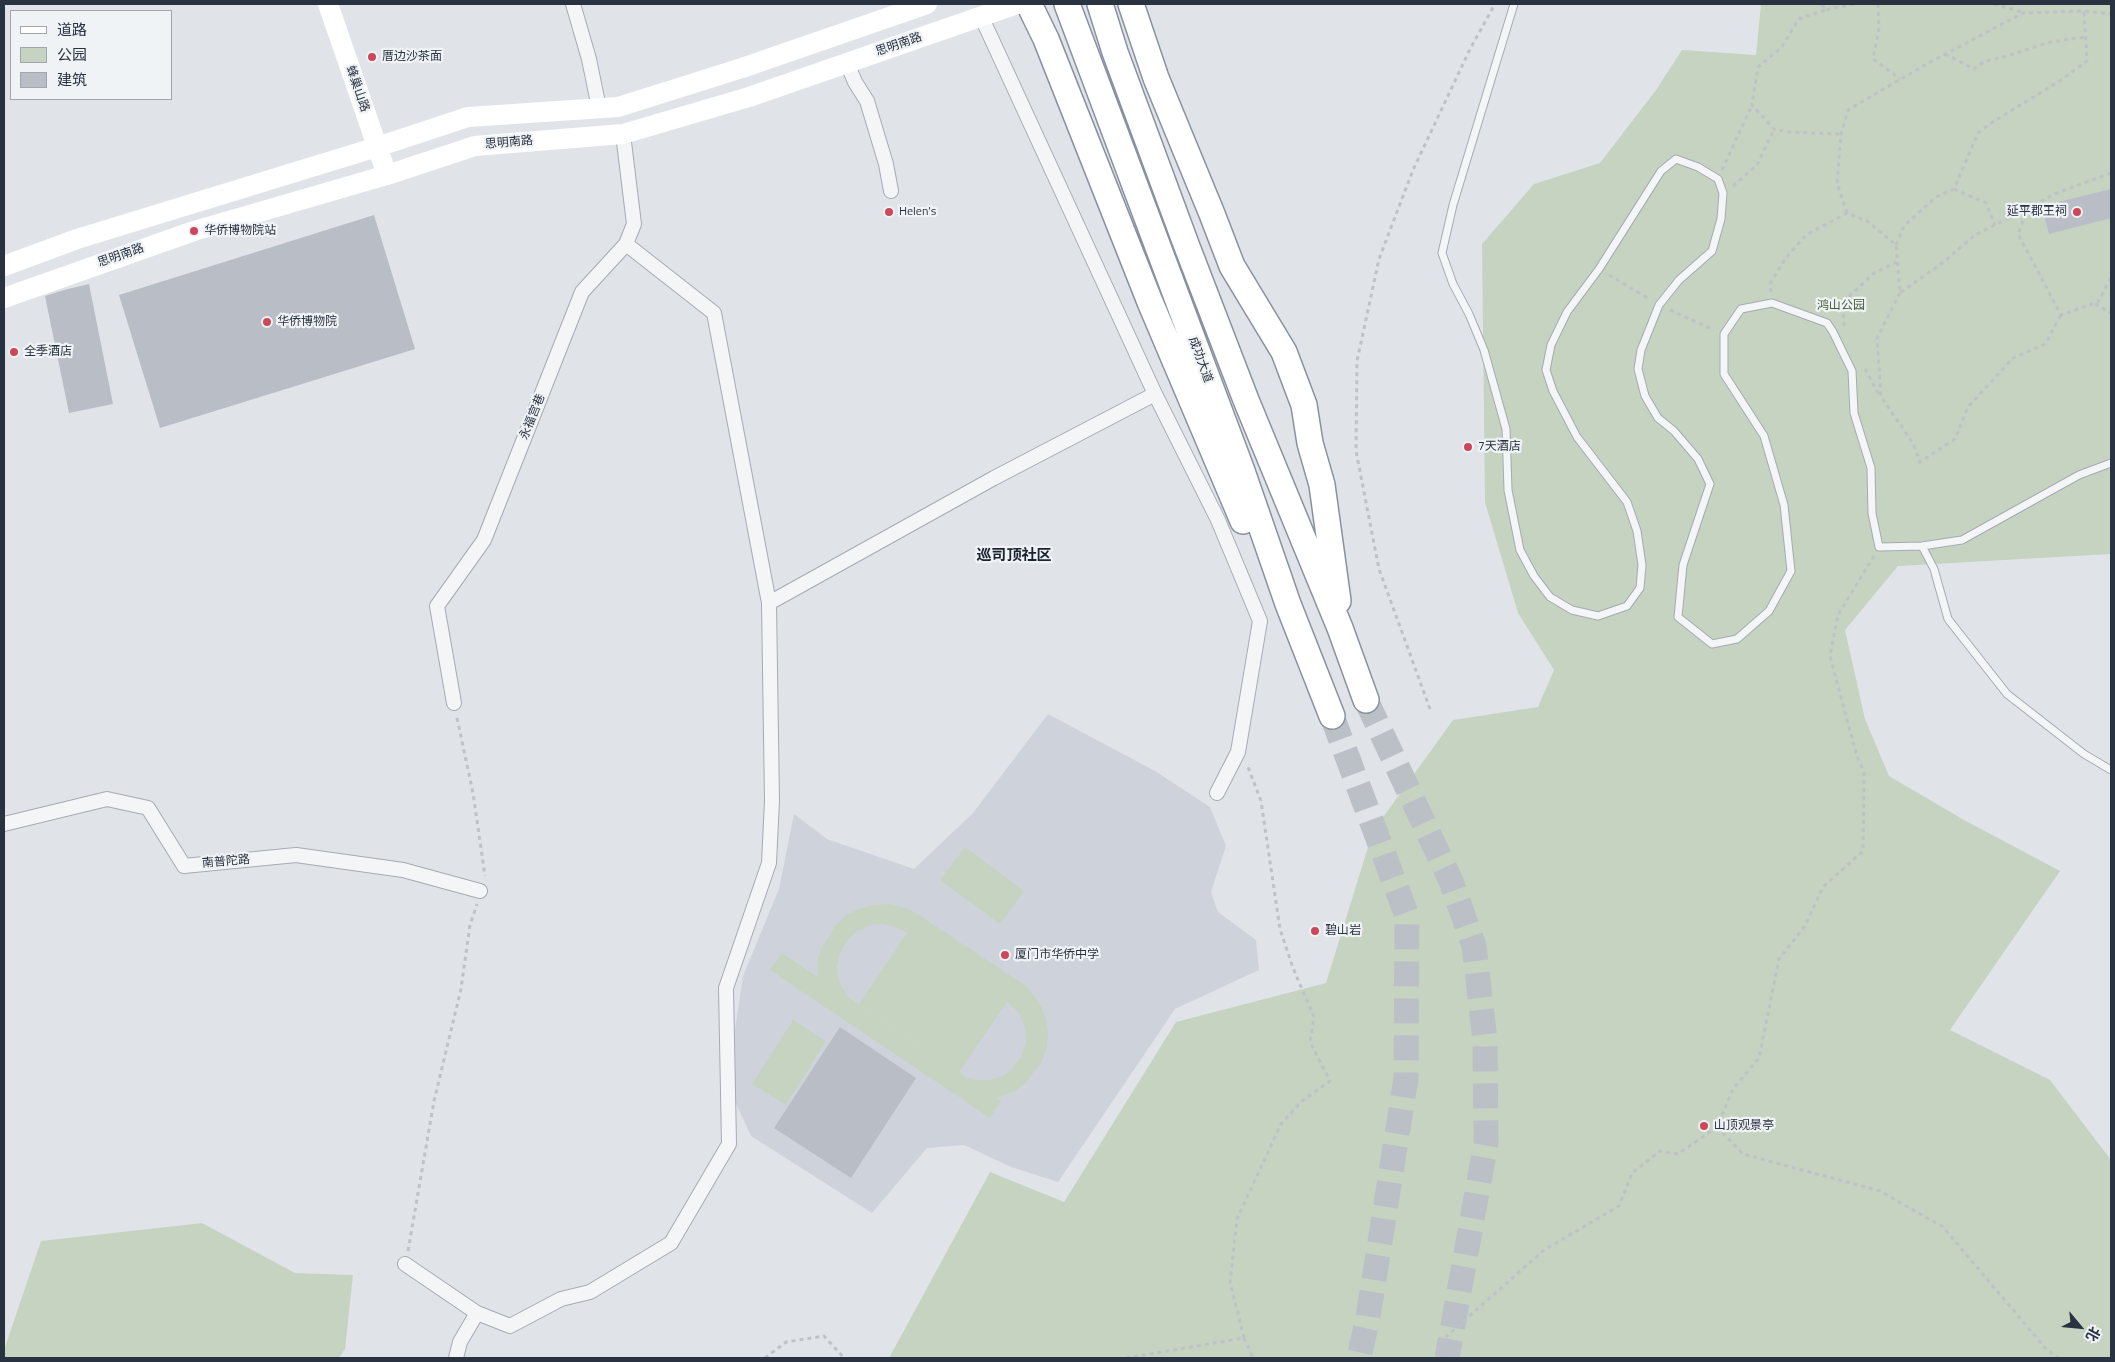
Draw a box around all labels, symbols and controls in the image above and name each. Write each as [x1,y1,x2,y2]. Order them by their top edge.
legend [10,10,172,100]
text: 道路 [57,18,87,41]
street label: 思明南路 [874,30,924,60]
text: 公园 [57,43,87,66]
place label: 厝边沙茶面 [382,50,442,64]
marker: 厝边沙茶面 [366,51,378,63]
street label: 蜂巢山路 [342,64,372,114]
text: 建筑 [57,68,87,91]
street label: 思明南路 [484,134,534,152]
place label: Helen's [899,205,936,219]
place label: 延平郡王祠 [2007,205,2067,219]
marker: Helen's [883,206,895,218]
marker: 延平郡王祠 [2071,206,2083,218]
place label: 华侨博物院站 [204,224,276,238]
marker: 华侨博物院站 [188,225,200,237]
street label: 思明南路 [96,241,146,271]
park label: 鸿山公园 [1817,299,1865,313]
place label: 华侨博物院 [277,315,337,329]
marker: 华侨博物院 [261,316,273,328]
street label: 成功大道 [1185,335,1215,385]
place label: 全季酒店 [24,345,72,359]
marker: 全季酒店 [8,346,20,358]
street label: 永福宫巷 [517,392,549,442]
place label: 7天酒店 [1478,440,1521,454]
marker: 7天酒店 [1462,441,1474,453]
district label: 巡司顶社区 [977,547,1051,565]
street label: 南普陀路 [201,853,251,871]
place label: 碧山岩 [1325,924,1361,938]
marker: 碧山岩 [1309,925,1321,937]
place label: 厦门市华侨中学 [1015,948,1099,962]
marker: 厦门市华侨中学 [999,949,1011,961]
place label: 山顶观景亭 [1714,1119,1774,1133]
marker: 山顶观景亭 [1698,1120,1710,1132]
north arrow [2055,1302,2105,1352]
text: 北 [2081,1323,2106,1345]

